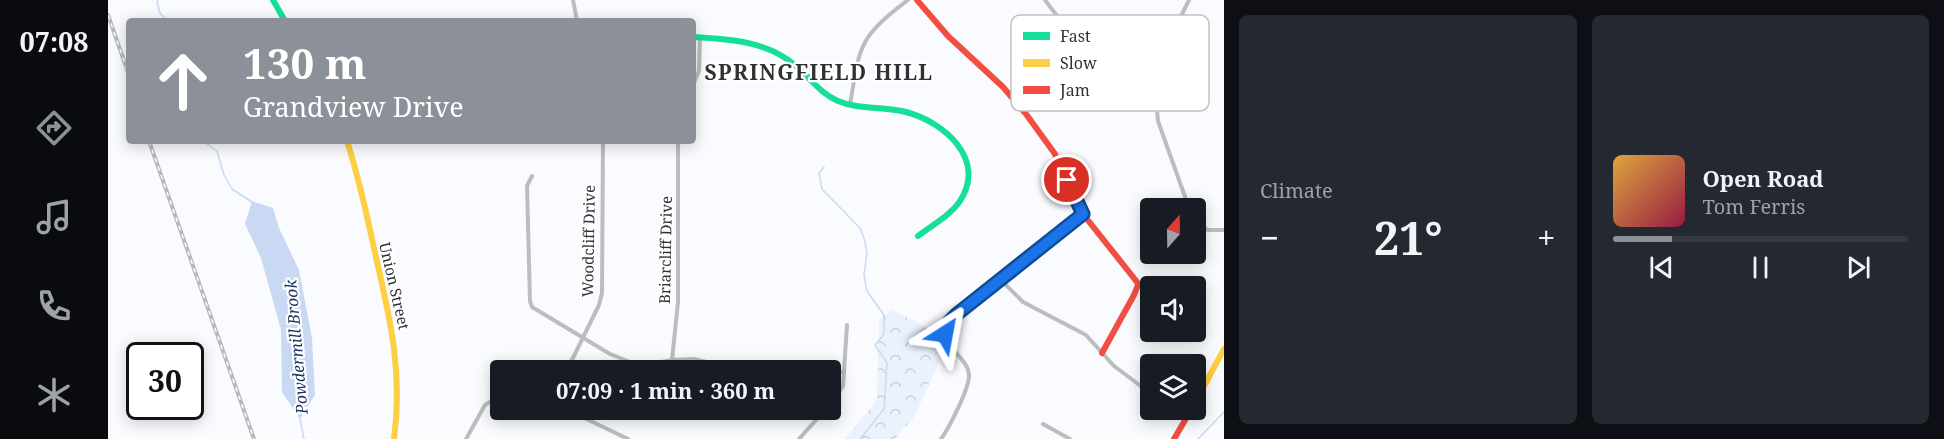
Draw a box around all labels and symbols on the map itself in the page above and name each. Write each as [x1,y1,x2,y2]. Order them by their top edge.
legend [1011,15,1209,111]
text: Fast [1060,25,1091,47]
text: Slow [1060,52,1097,74]
district label: SPRINGFIELD HILL [704,58,934,86]
text: Jam [1059,79,1090,101]
pin [1041,154,1092,205]
street label: Woodcliff Drive [577,185,599,297]
street label: Briarcliff Drive [654,196,676,304]
north arrow [1140,198,1206,264]
street label: Union Street [375,240,415,332]
water label: Powdermill Brook [279,278,313,416]
position arrow [913,302,977,366]
speed limit sign: 30 [126,342,204,420]

